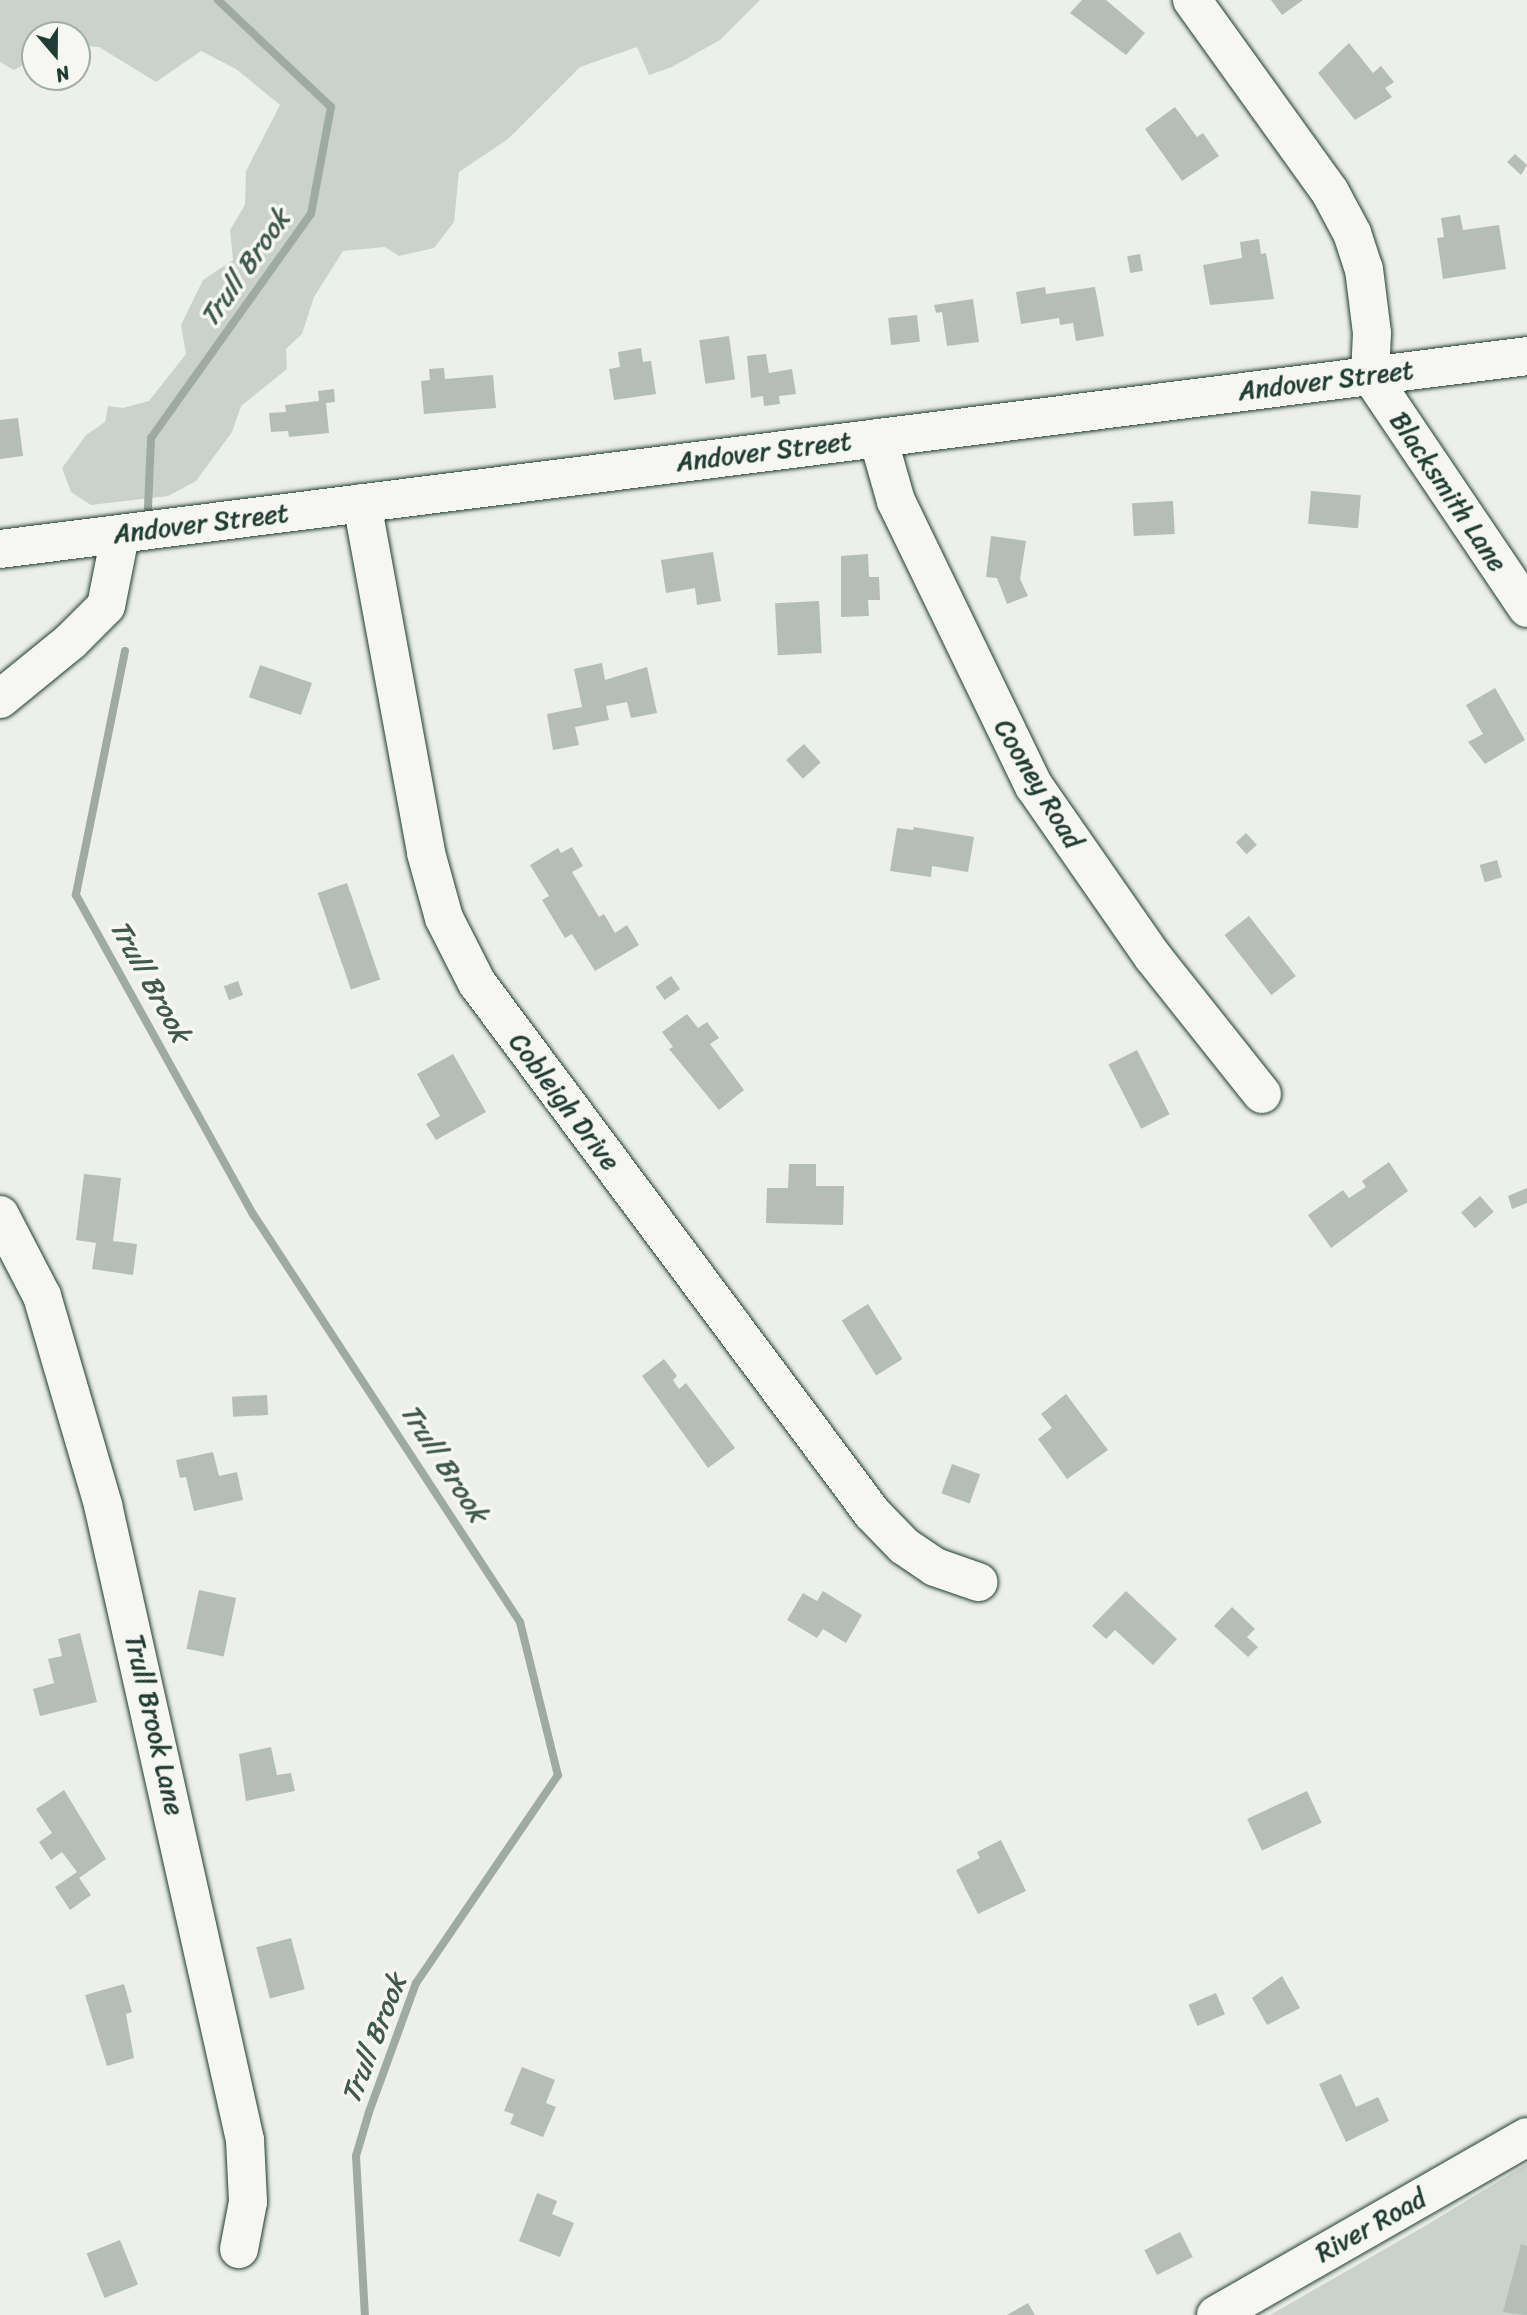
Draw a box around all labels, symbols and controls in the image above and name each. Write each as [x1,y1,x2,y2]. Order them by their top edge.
north arrow [21,21,91,91]
text: N [51,57,75,92]
water label: Trull Brook [192,203,298,333]
street label: Andover Street [1237,355,1415,407]
street label: Blacksmith Lane [1383,406,1513,578]
street label: Andover Street [675,426,853,478]
street label: Andover Street [112,498,290,550]
street label: Cooney Road [987,714,1089,854]
water label: Trull Brook [103,914,197,1048]
street label: Cobleigh Drive [502,1027,626,1177]
water label: Trull Brook [393,1397,495,1529]
street label: Trull Brook Lane [118,1631,190,1819]
water label: Trull Brook [334,1970,414,2108]
street label: River Road [1310,2183,1432,2269]

